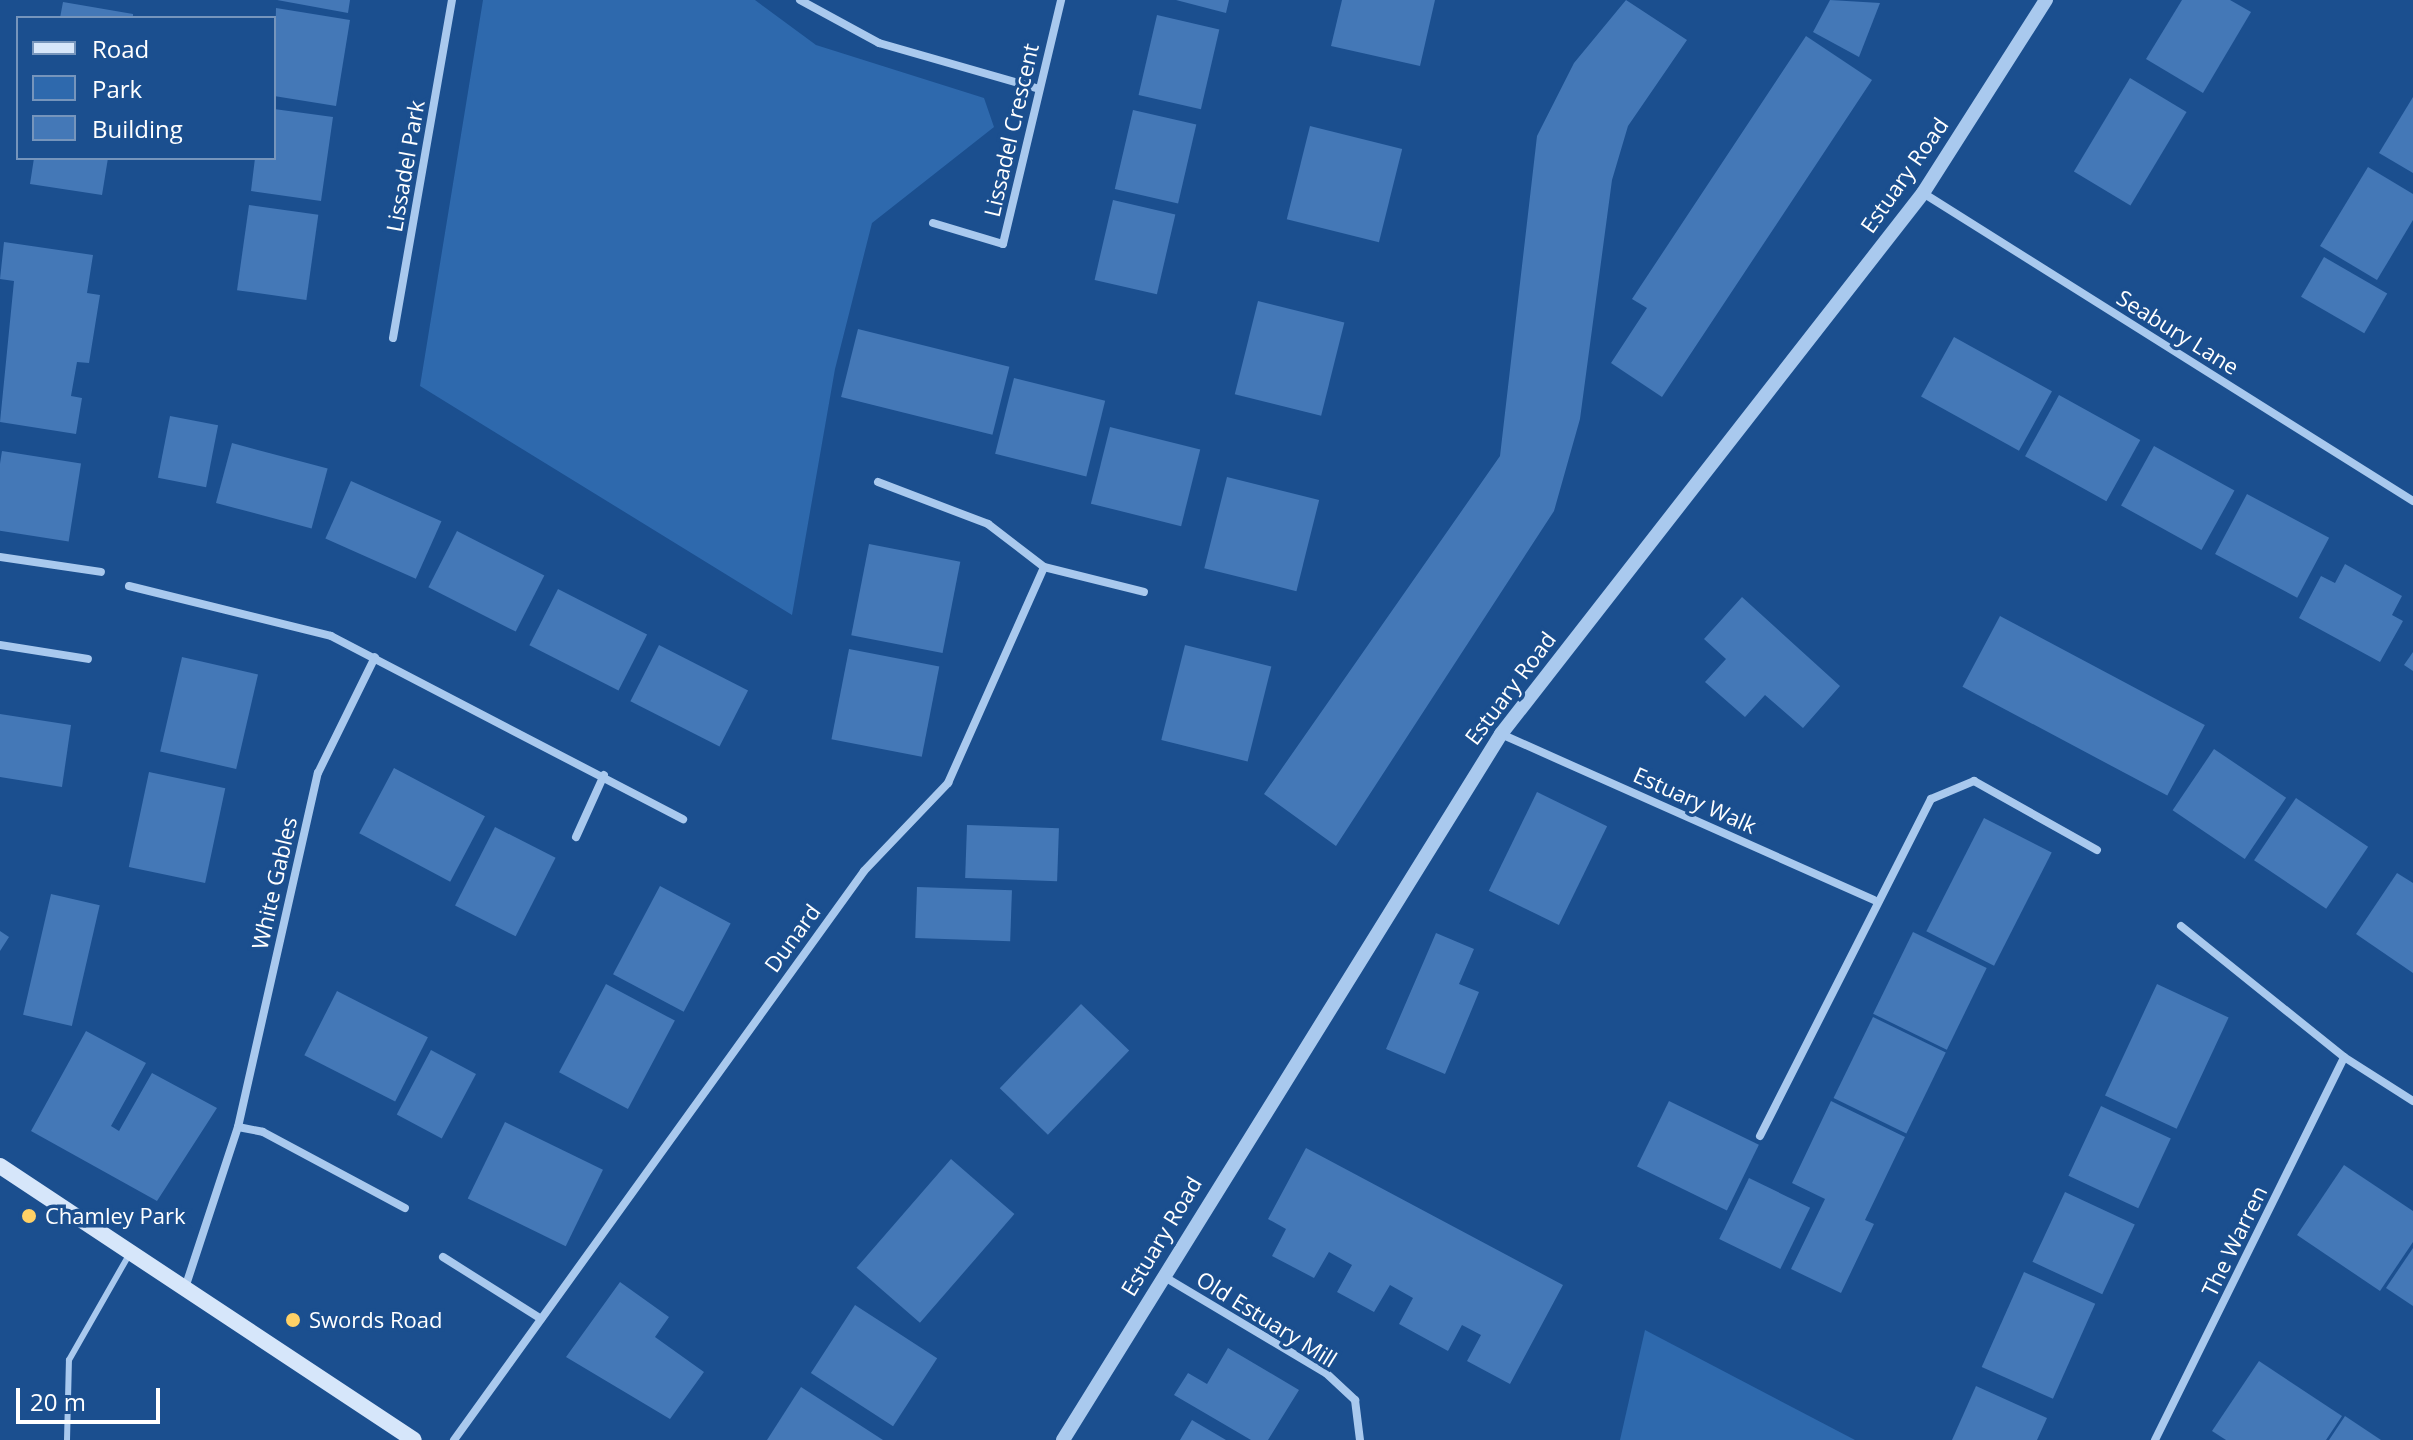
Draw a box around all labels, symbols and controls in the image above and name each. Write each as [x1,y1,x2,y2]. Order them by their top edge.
legend [16,16,276,160]
text: Road [92,32,149,65]
street label: Lissadel Crescent [978,41,1044,219]
text: Park [92,72,142,105]
street label: Lissadel Park [380,98,430,234]
text: Building [92,112,183,145]
street label: Estuary Road [1855,112,1953,238]
street label: Seabury Lane [2112,284,2244,380]
street label: Estuary Road [1459,626,1561,750]
street label: Estuary Walk [1629,761,1761,839]
street label: White Gables [246,814,302,952]
street label: Dunard [759,899,825,977]
street label: Estuary Road [1115,1172,1207,1300]
street label: The Warren [2196,1181,2272,1301]
place label: Chamley Park [45,1203,186,1229]
marker: Chamley Park [20,1207,38,1225]
street label: Old Estuary Mill [1192,1265,1342,1373]
place label: Swords Road [309,1307,442,1333]
marker: Swords Road [284,1311,302,1329]
scale bar [20,1372,164,1422]
text: 20 m [30,1385,86,1418]

